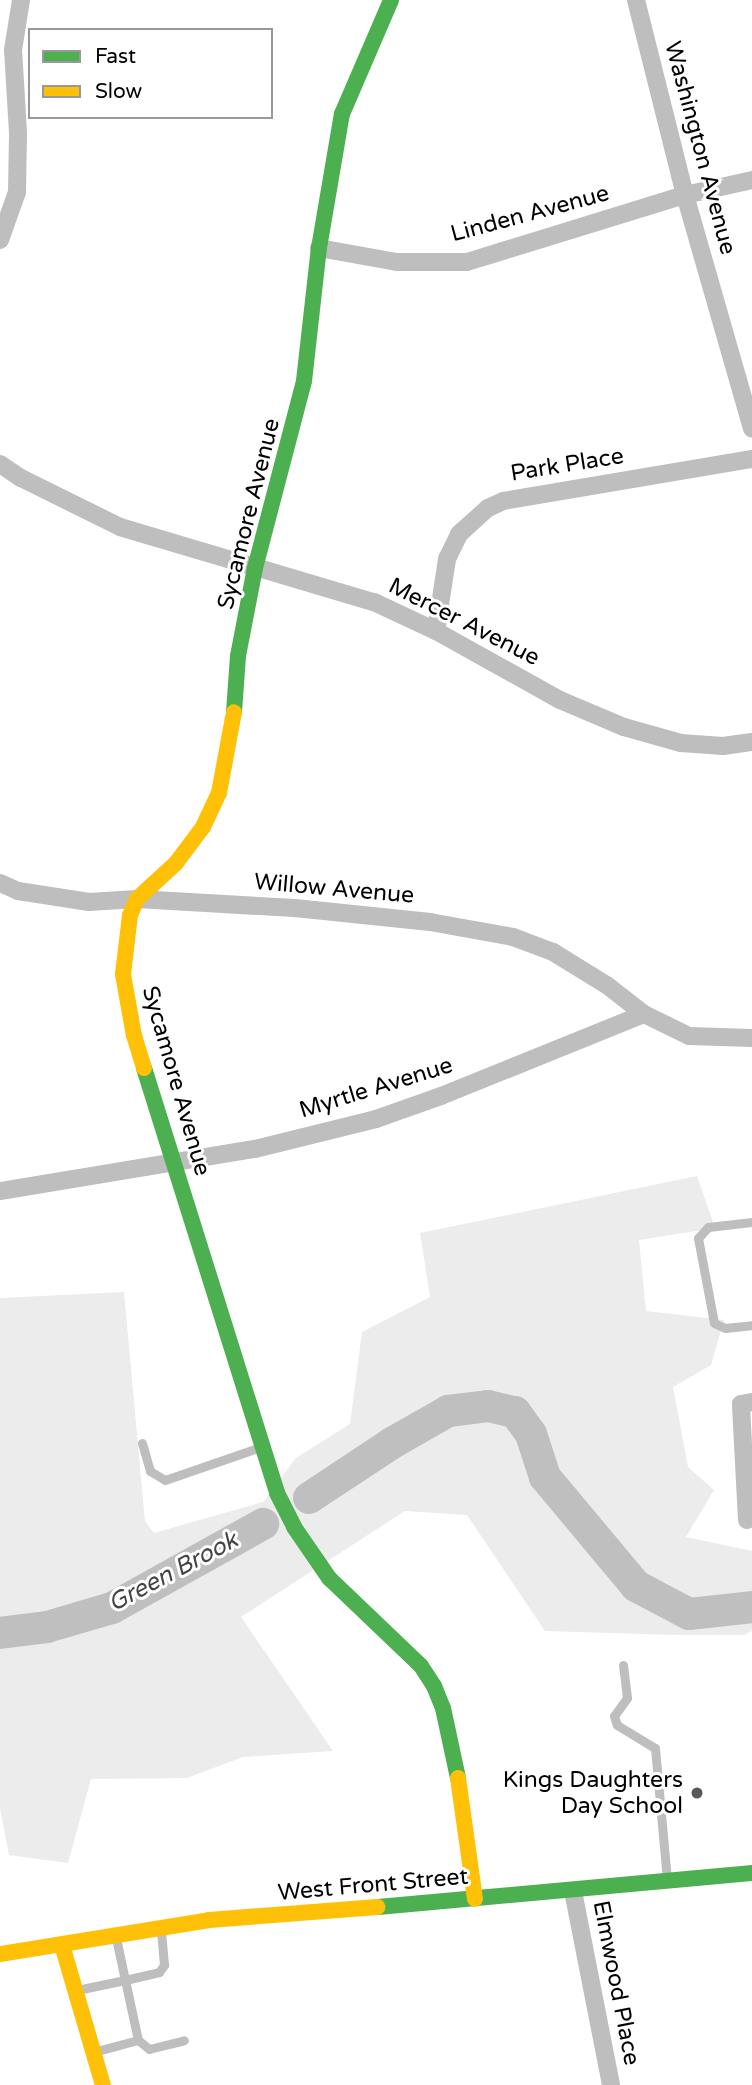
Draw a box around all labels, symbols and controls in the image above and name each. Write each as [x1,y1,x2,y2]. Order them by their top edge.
legend [28,28,273,119]
street label: Washington Avenue [658,38,742,258]
text: Fast [95,44,136,69]
text: Slow [95,79,142,104]
street label: Linden Avenue [448,180,612,248]
street label: Sycamore Avenue [212,416,286,612]
street label: Park Place [508,442,626,488]
street label: Mercer Avenue [384,572,544,672]
street label: Willow Avenue [253,868,415,910]
street label: Sycamore Avenue [136,983,216,1179]
street label: Myrtle Avenue [296,1052,456,1124]
water label: Green Brook [103,1526,243,1618]
place label: Kings Daughters Day School [503,1766,683,1820]
marker: Kings Daughters Day School [689,1785,705,1801]
street label: West Front Street [277,1863,469,1907]
street label: Elmwood Place [587,1898,645,2068]

